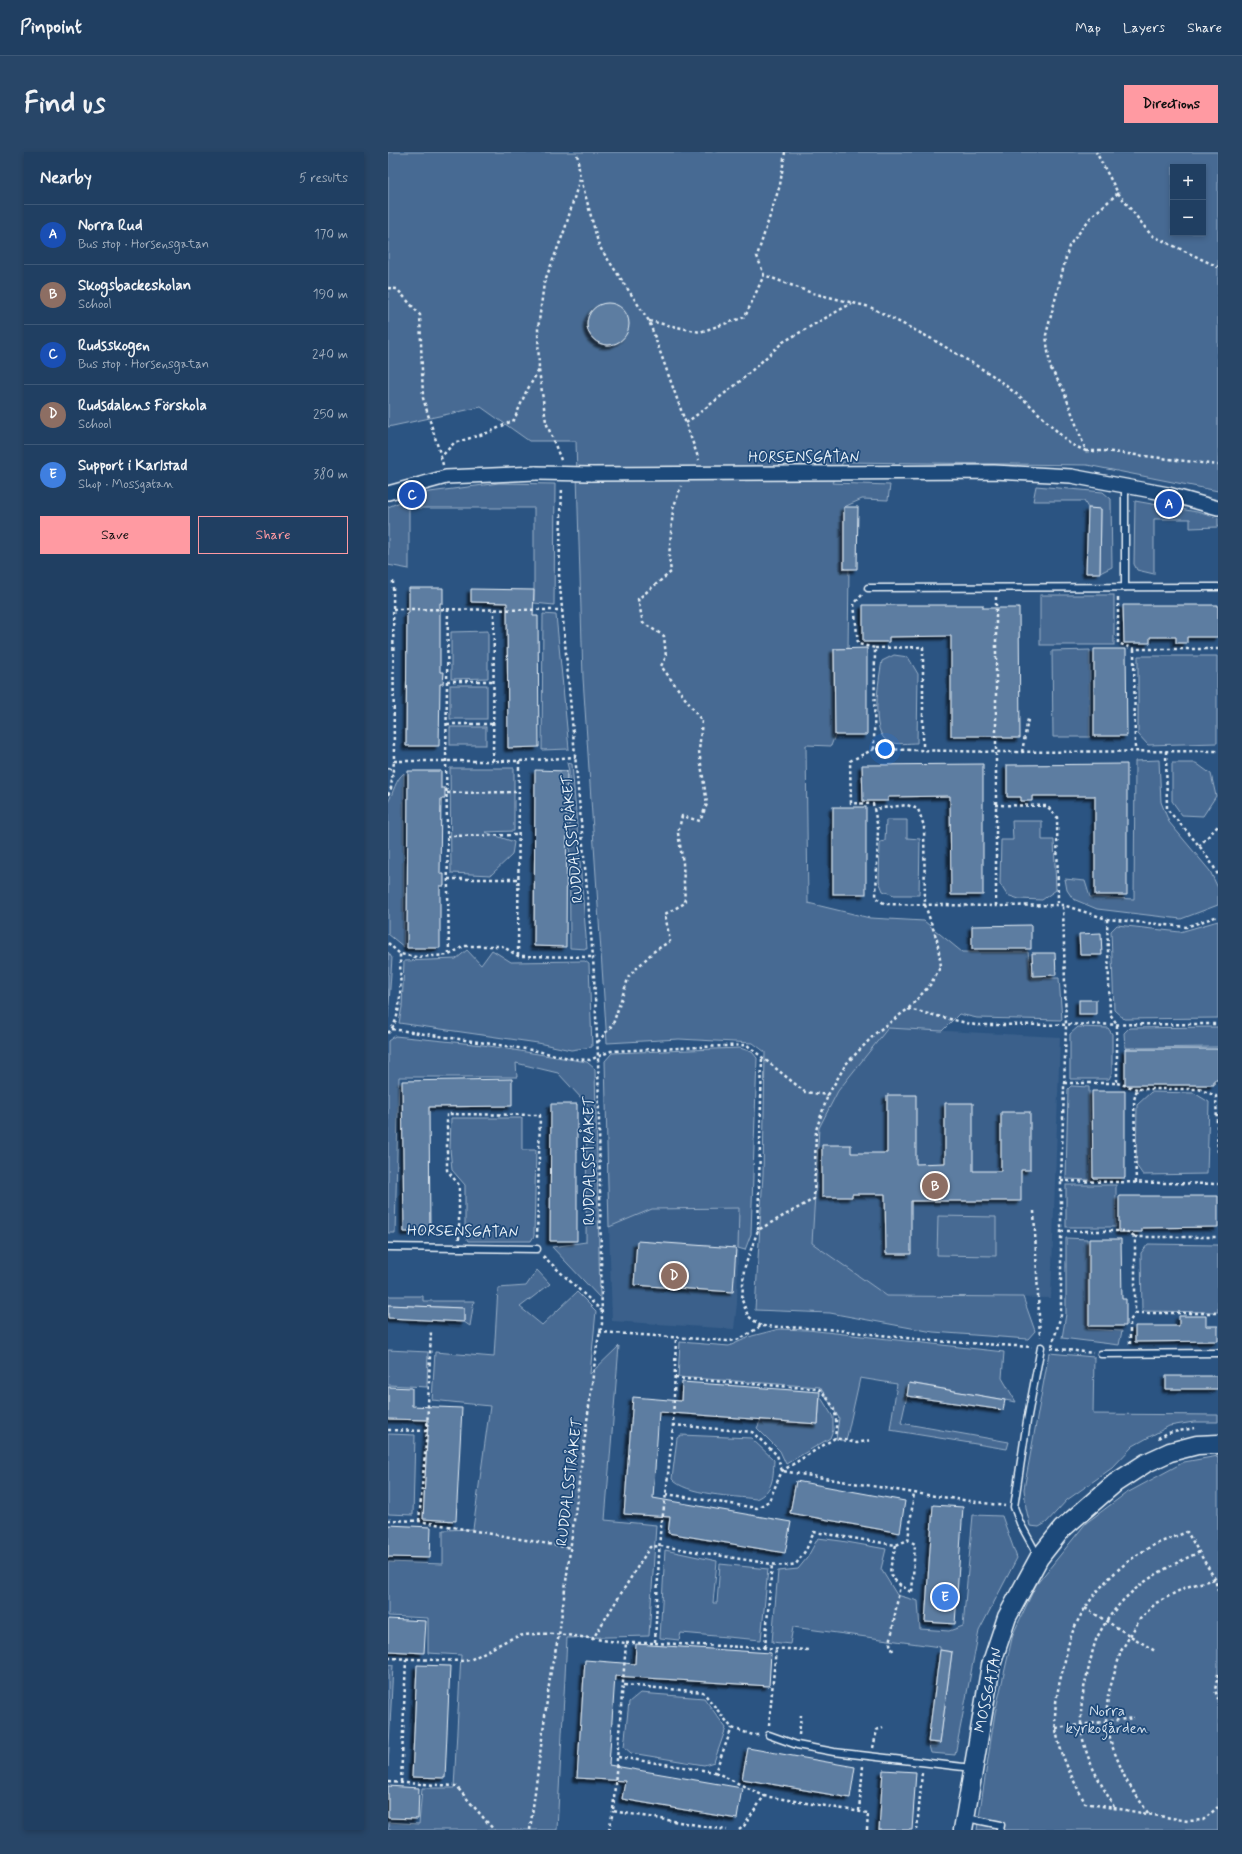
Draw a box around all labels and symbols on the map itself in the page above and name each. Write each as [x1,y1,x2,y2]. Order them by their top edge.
street label: HORSENSGATAN [748,448,860,468]
pin: C [399,480,425,510]
pin: A [1156,489,1182,519]
your location [875,739,895,759]
street label: RUDDALSSTRÅKET [556,773,589,904]
street label: RUDDALSSTRÅKET [579,1096,600,1225]
pin: B [922,1171,948,1201]
street label: HORSENSGATAN [407,1221,519,1243]
pin: D [661,1261,687,1291]
street label: RUDDALSSTRÅKET [551,1416,588,1547]
pin: E [932,1582,958,1612]
street label: MOSSGATAN [970,1646,1008,1734]
park label: Norra kyrkogården [1065,1702,1149,1740]

